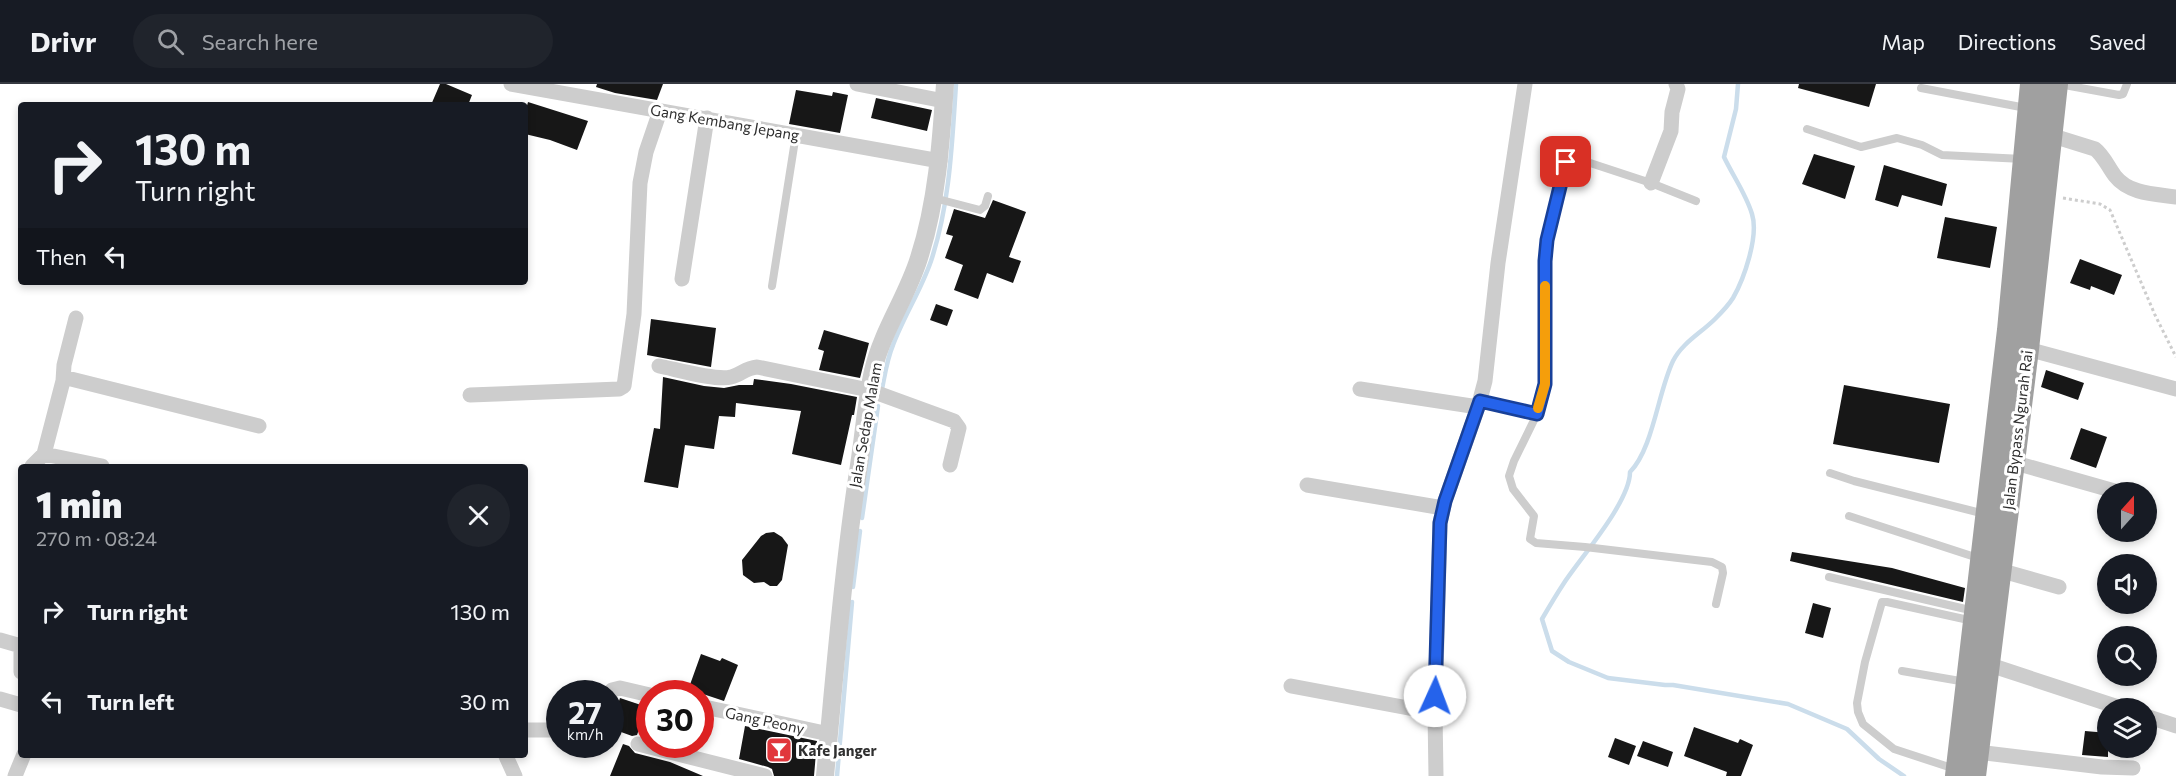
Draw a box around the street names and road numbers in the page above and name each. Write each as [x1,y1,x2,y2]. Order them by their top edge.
street label: Gang Kembang Jepang [649,100,801,144]
street label: Jalan Bypass Ngurah Rai [1998,349,2036,511]
street label: Jalan Sedap Malam [845,361,885,489]
street label: Gang Peony [724,703,807,737]

